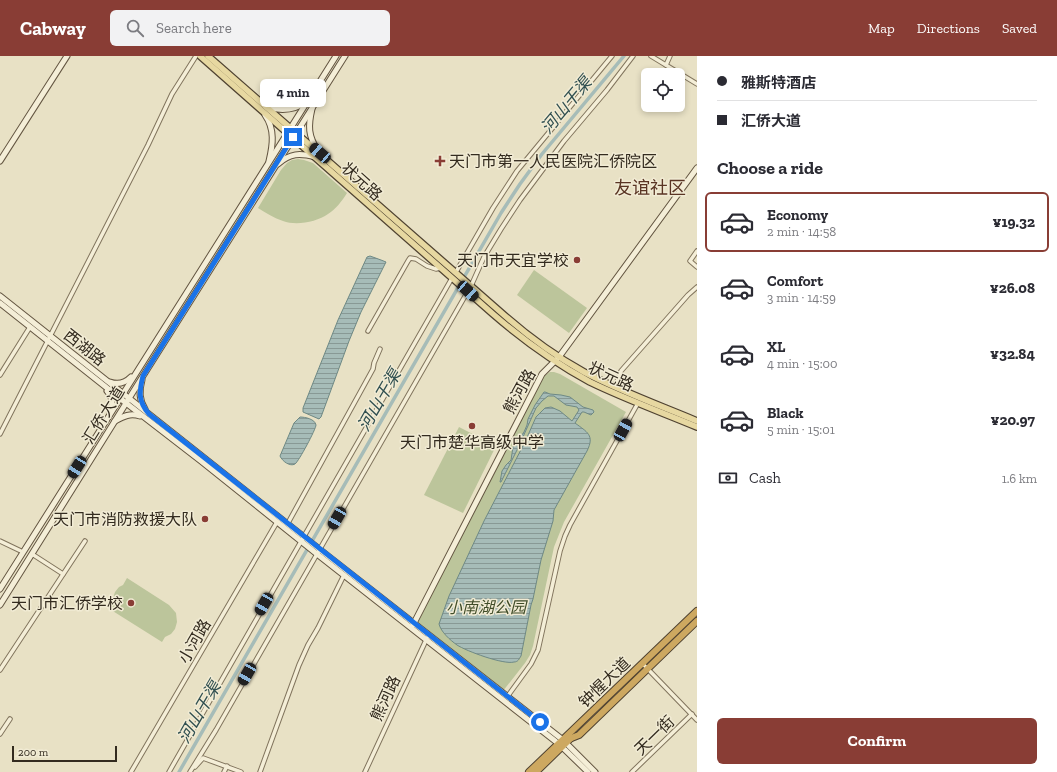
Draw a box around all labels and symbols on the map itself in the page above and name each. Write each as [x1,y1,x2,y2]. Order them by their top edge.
water label: 河山干渠 [536,70,597,137]
callout: 4 min [260,79,326,107]
route end [284,128,302,146]
car [307,141,333,165]
place label: 天门市第一人民医院汇侨院区 [449,152,657,171]
marker: 天门市第一人民医院汇侨院区 [434,155,446,167]
street label: 状元路 [337,158,386,204]
district label: 友谊社区 [614,177,686,199]
place label: 天门市天宜学校 [457,251,569,270]
marker: 天门市天宜学校 [572,255,582,265]
car [455,279,481,303]
street label: 西湖路 [60,325,109,370]
street label: 状元路 [585,358,637,395]
water label: 河山干渠 [353,363,406,434]
street label: 熊河路 [499,366,539,417]
street label: 汇侨大道 [78,383,128,447]
car [612,417,634,443]
marker: 天门市楚华高级中学 [467,421,477,431]
place label: 天门市楚华高级中学 [400,433,544,452]
car [66,454,88,480]
car [326,505,348,531]
place label: 天门市消防救援大队 [53,510,197,529]
marker: 天门市消防救援大队 [200,514,210,524]
car [253,591,275,617]
place label: 天门市汇侨学校 [11,594,123,613]
marker: 天门市汇侨学校 [126,598,136,608]
park label: 小南湖公园 [446,598,528,617]
street label: 小河路 [174,616,215,667]
street label: 钟惺大道 [575,653,634,711]
car [236,661,258,687]
street label: 熊河路 [367,672,404,724]
water label: 河山干渠 [173,675,226,746]
street label: 天一街 [630,712,678,759]
route start [531,713,549,731]
scale bar [12,744,117,763]

